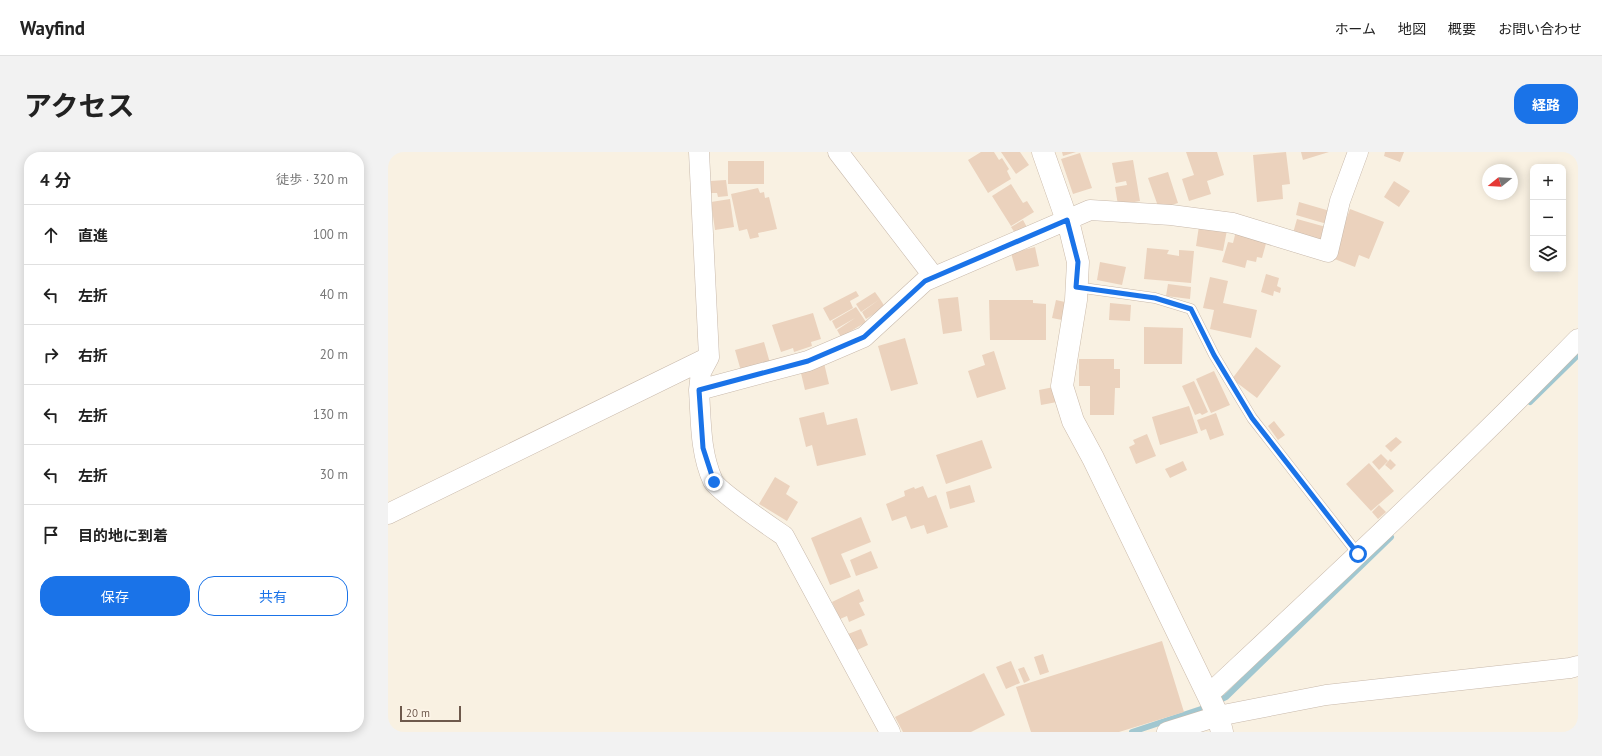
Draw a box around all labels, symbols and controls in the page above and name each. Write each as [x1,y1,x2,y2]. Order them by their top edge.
text: Wayfind [20,16,85,40]
text: ホーム [1334,20,1376,38]
text: 地図 [1398,20,1426,38]
text: 概要 [1448,20,1476,38]
text: お問い合わせ [1498,20,1582,38]
button: 経路 [1514,84,1578,124]
text: アクセス [24,87,135,124]
north arrow [1482,164,1518,200]
map controls [1530,164,1566,272]
button: + [1530,164,1566,200]
text: 4 分 [40,169,71,191]
text: 徒歩 · 320 m [276,171,348,188]
button: − [1530,200,1566,236]
icon: ahead [40,224,62,246]
text: 直進 [78,226,108,245]
text: 100 m [313,226,348,243]
button: layers [1530,236,1566,272]
icon: left [40,284,62,306]
text: 左折 [78,286,108,305]
text: 40 m [320,286,348,303]
icon: right [40,344,62,366]
text: 右折 [78,346,108,365]
text: 20 m [320,346,348,363]
icon: left [40,404,62,426]
text: 左折 [78,406,108,425]
text: 130 m [313,406,348,423]
icon: left [40,464,62,486]
text: 左折 [78,466,108,485]
text: 30 m [320,466,348,483]
route end [705,473,723,491]
icon: arrive [40,524,62,546]
text: 目的地に到着 [78,526,168,545]
route start [1349,545,1367,563]
button: 保存 [40,576,190,616]
button: 共有 [198,576,348,616]
scale bar [400,704,461,723]
text: 20 m [406,706,430,720]

